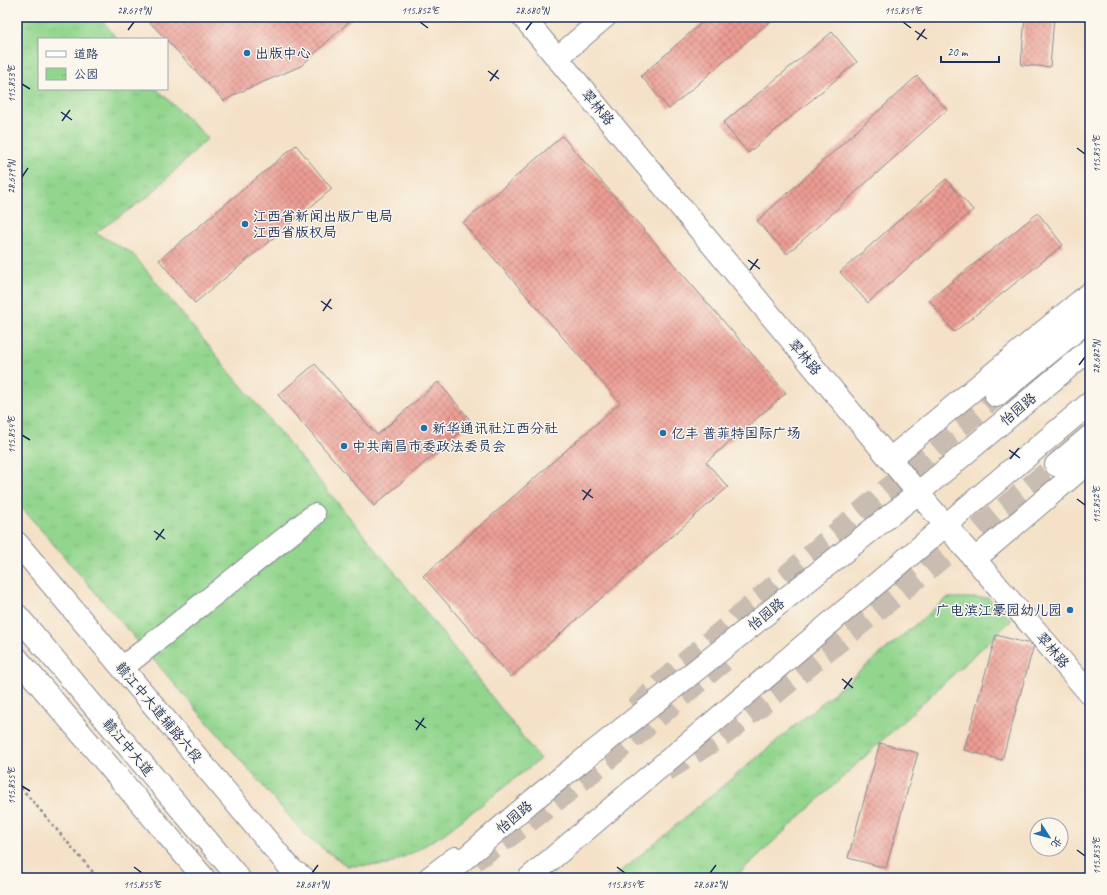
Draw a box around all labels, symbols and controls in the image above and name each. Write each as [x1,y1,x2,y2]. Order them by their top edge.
text: 28.679°N [117,4,153,17]
text: 115.852°E [401,4,440,17]
text: 28.680°N [515,4,551,17]
text: 115.851°E [884,4,923,17]
legend [38,38,168,90]
scale bar [941,38,999,64]
text: 20 m [947,44,969,60]
place label: 出版中心 [255,45,311,62]
text: 道路 [74,46,98,62]
marker: 出版中心 [242,48,252,58]
text: 115.853°E [5,64,18,103]
text: 公园 [74,66,98,82]
street label: 翠林路 [578,86,618,129]
text: 115.851°E [1090,134,1103,173]
text: 28.679°N [5,158,18,194]
place label: 江西省新闻出版广电局 江西省版权局 [253,208,393,241]
marker: 江西省新闻出版广电局 江西省版权局 [240,219,250,229]
street label: 翠林路 [785,336,825,379]
text: 28.682°N [1090,338,1103,374]
street label: 怡园路 [997,389,1040,429]
text: 115.854°E [5,415,18,454]
place label: 新华通讯社江西分社 [432,420,558,437]
marker: 新华通讯社江西分社 [419,423,429,433]
place label: 亿丰 普菲特国际广场 [671,425,800,442]
marker: 亿丰 普菲特国际广场 [658,428,668,438]
place label: 中共南昌市委政法委员会 [352,438,506,455]
marker: 中共南昌市委政法委员会 [339,441,349,451]
text: 115.852°E [1090,485,1103,524]
street label: 怡园路 [745,595,788,634]
place label: 广电滨江豪园幼儿园 [936,602,1062,619]
marker: 广电滨江豪园幼儿园 [1065,605,1075,615]
street label: 翠林路 [1033,629,1073,672]
street label: 赣江中大道辅路六段 [112,658,206,766]
street label: 赣江中大道 [99,715,157,779]
text: 115.855°E [5,766,18,805]
street label: 怡园路 [493,797,536,837]
north arrow [1029,817,1069,857]
text: 北 [1048,834,1066,851]
text: 115.853°E [1090,836,1103,875]
text: 115.855°E [123,878,162,891]
text: 28.681°N [295,878,331,891]
text: 115.854°E [606,878,645,891]
text: 28.682°N [693,878,729,891]

